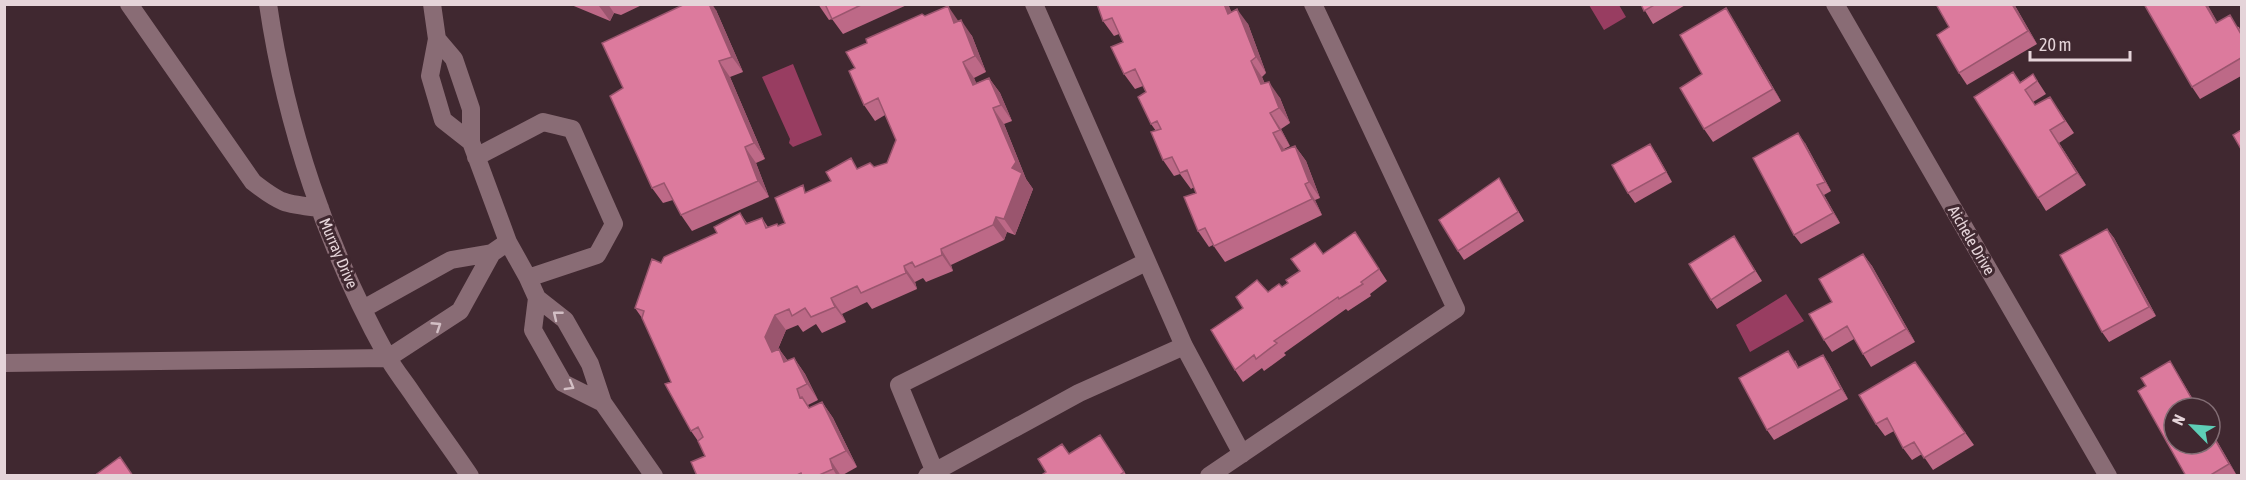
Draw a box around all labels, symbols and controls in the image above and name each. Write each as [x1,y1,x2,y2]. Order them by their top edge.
scale bar [2030,24,2130,62]
text: 20 m [2039,34,2071,55]
street label: Aichele Drive [1945,202,1999,278]
street label: Murray Drive [315,215,362,291]
one-way arrow [553,311,564,322]
one-way arrow [430,322,441,333]
one-way arrow [564,379,574,390]
north arrow [2162,396,2222,456]
text: N [2168,412,2189,428]

